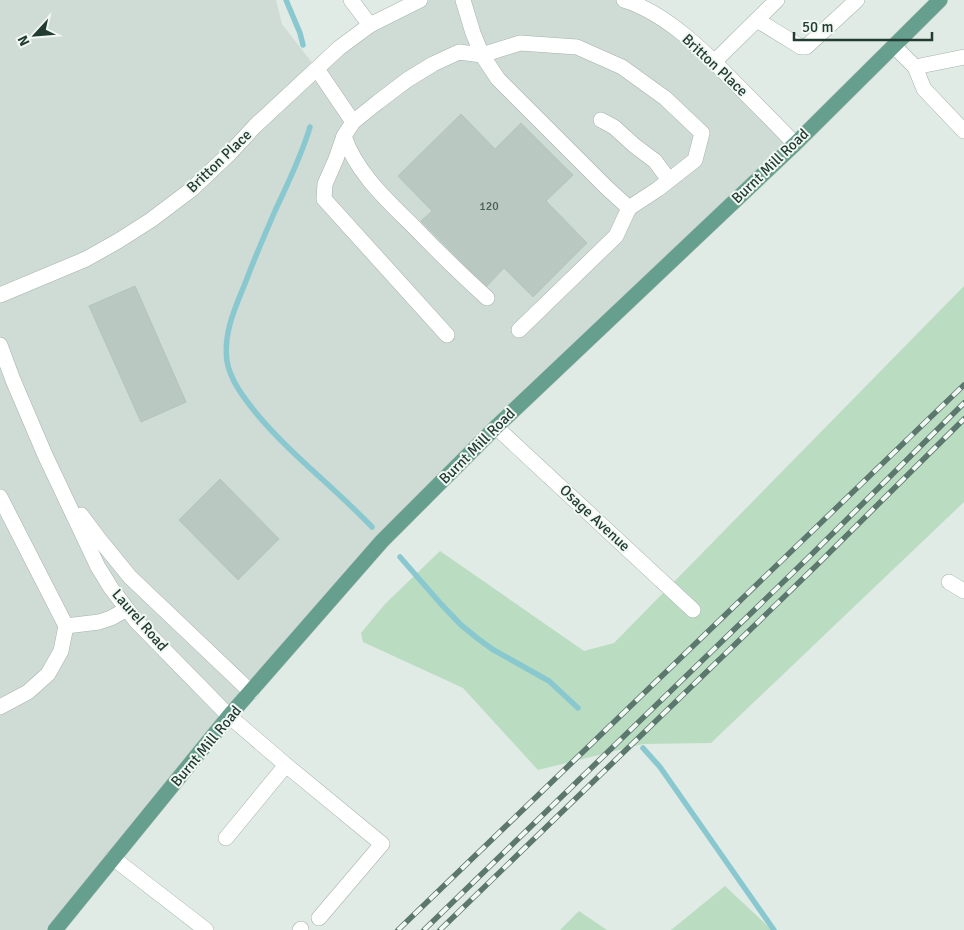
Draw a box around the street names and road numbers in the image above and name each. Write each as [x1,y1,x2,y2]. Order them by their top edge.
street label: Britton Place [678,30,752,100]
street label: Burnt Mill Road [728,125,812,207]
street label: Britton Place [183,126,255,196]
street label: Burnt Mill Road [435,404,519,488]
street label: Osage Avenue [556,481,634,555]
street label: Laurel Road [108,585,172,655]
street label: Burnt Mill Road [167,702,245,790]

